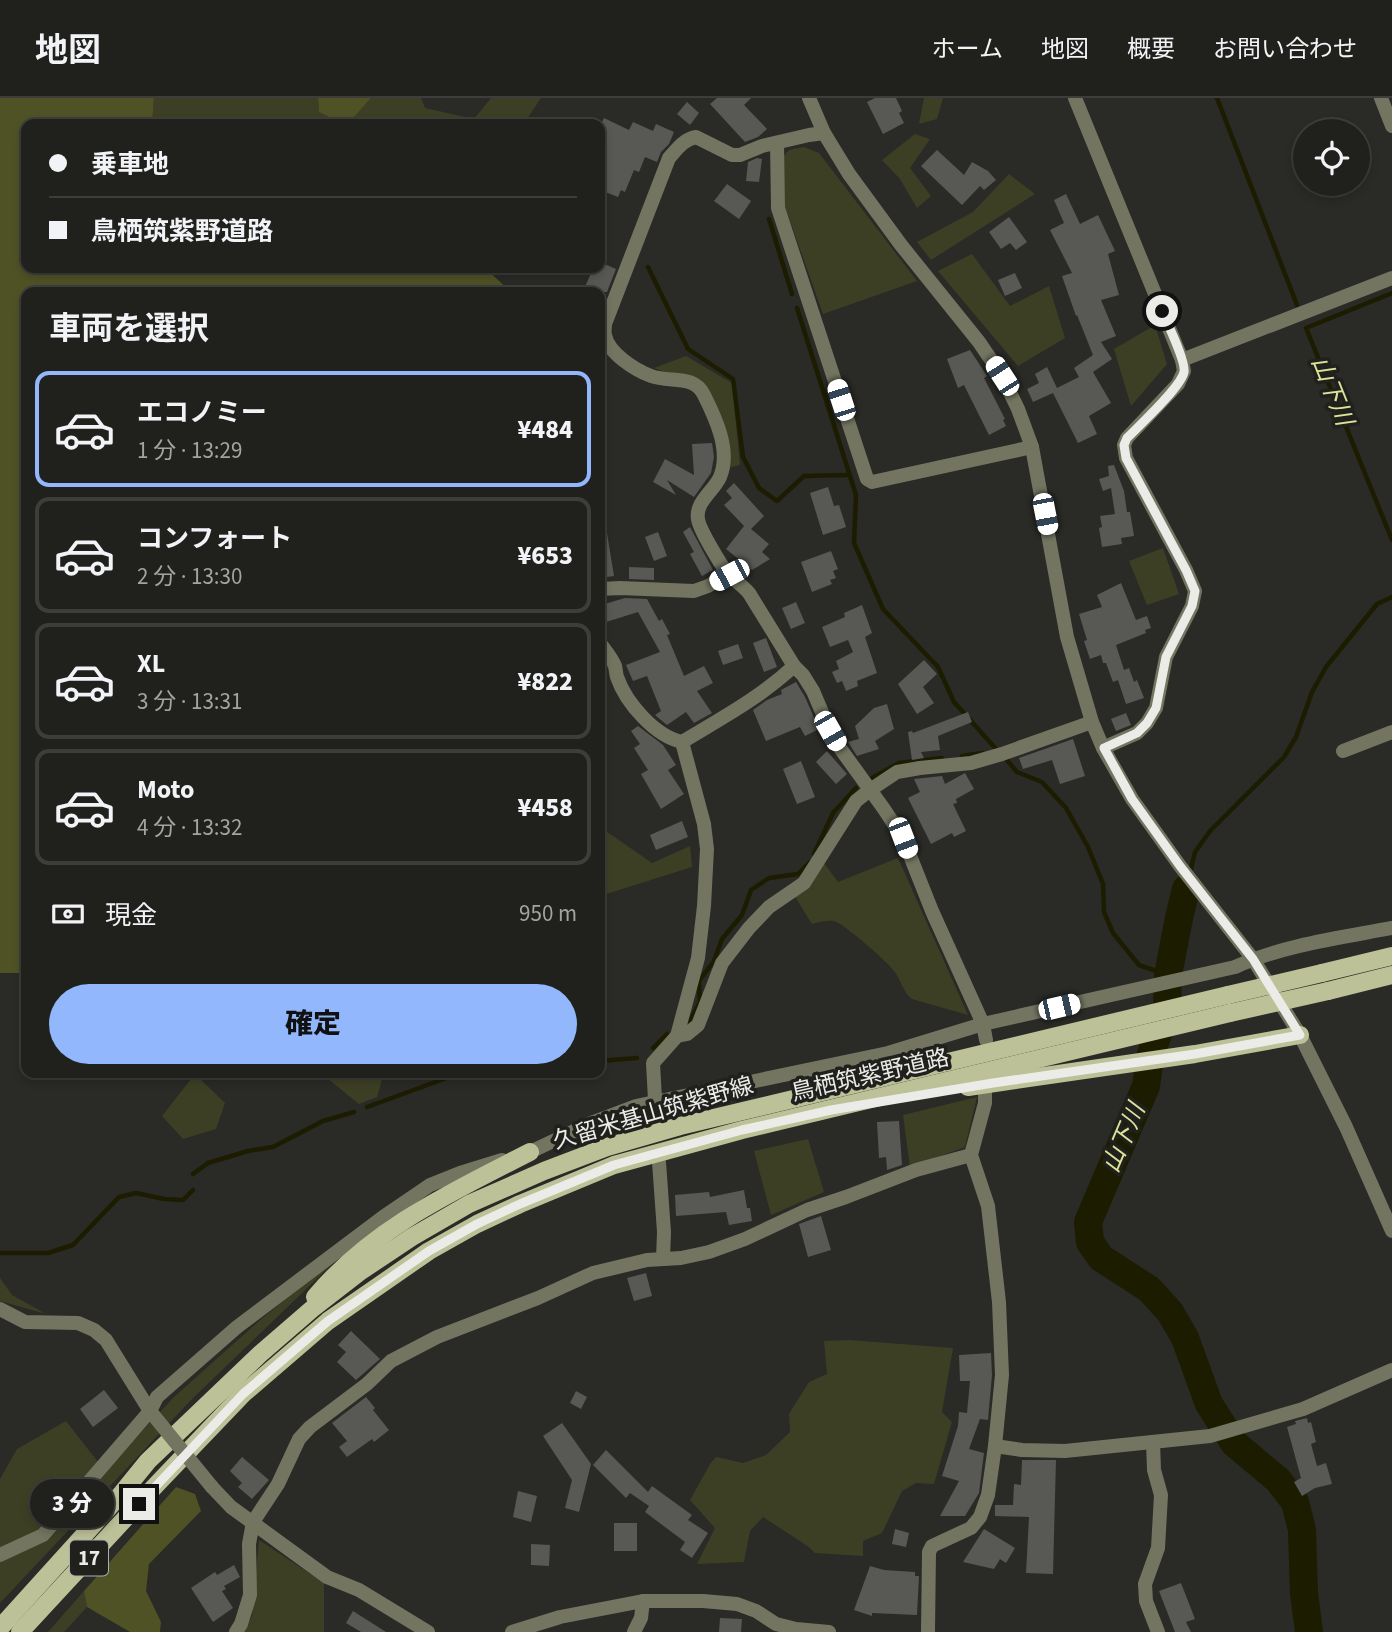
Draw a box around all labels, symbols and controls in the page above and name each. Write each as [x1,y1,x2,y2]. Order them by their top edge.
text: 地図 [35,27,101,74]
text: ホーム [932,32,1003,67]
text: 地図 [1041,32,1089,67]
text: 概要 [1127,32,1175,67]
text: お問い合わせ [1213,32,1357,67]
map controls [1293,119,1370,196]
button: locate [1293,119,1370,196]
text: 乗車地 [91,146,169,183]
text: 鳥栖筑紫野道路 [91,213,273,250]
route start [1146,295,1178,327]
text: 車両を選択 [49,306,209,352]
water label: 山下川 [1302,351,1363,434]
car [982,353,1023,399]
car [825,377,858,423]
text: エコノミー [137,394,267,431]
icon: car [53,398,116,461]
text: ¥484 [517,411,573,448]
text: 1 分 · 13:29 [137,434,242,467]
car [1031,491,1060,537]
text: コンフォート [137,520,292,557]
icon: car [53,524,116,587]
text: ¥653 [517,537,573,574]
car [706,556,753,594]
text: 2 分 · 13:30 [137,560,242,593]
text: XL [137,645,165,682]
icon: car [53,650,116,713]
text: ¥822 [517,663,573,700]
text: 3 分 · 13:31 [137,685,242,718]
car [811,708,850,754]
text: Moto [137,771,194,808]
icon: car [53,776,116,839]
text: ¥458 [517,789,573,826]
text: 4 分 · 13:32 [137,811,242,844]
car [886,815,921,861]
icon: cash [49,895,87,933]
text: 現金 [105,897,157,934]
text: 950 m [519,897,577,930]
button: 確定 [49,984,577,1064]
car [1037,992,1082,1022]
street label: 鳥栖筑紫野道路 [788,1041,952,1109]
street label: 久留米基山筑紫野線 [549,1069,757,1157]
water label: 山下川 [1094,1095,1155,1178]
callout: 3 分 [31,1480,114,1528]
text: 3 分 [52,1487,92,1520]
route end [123,1488,155,1520]
road number: 17 [70,1540,108,1576]

